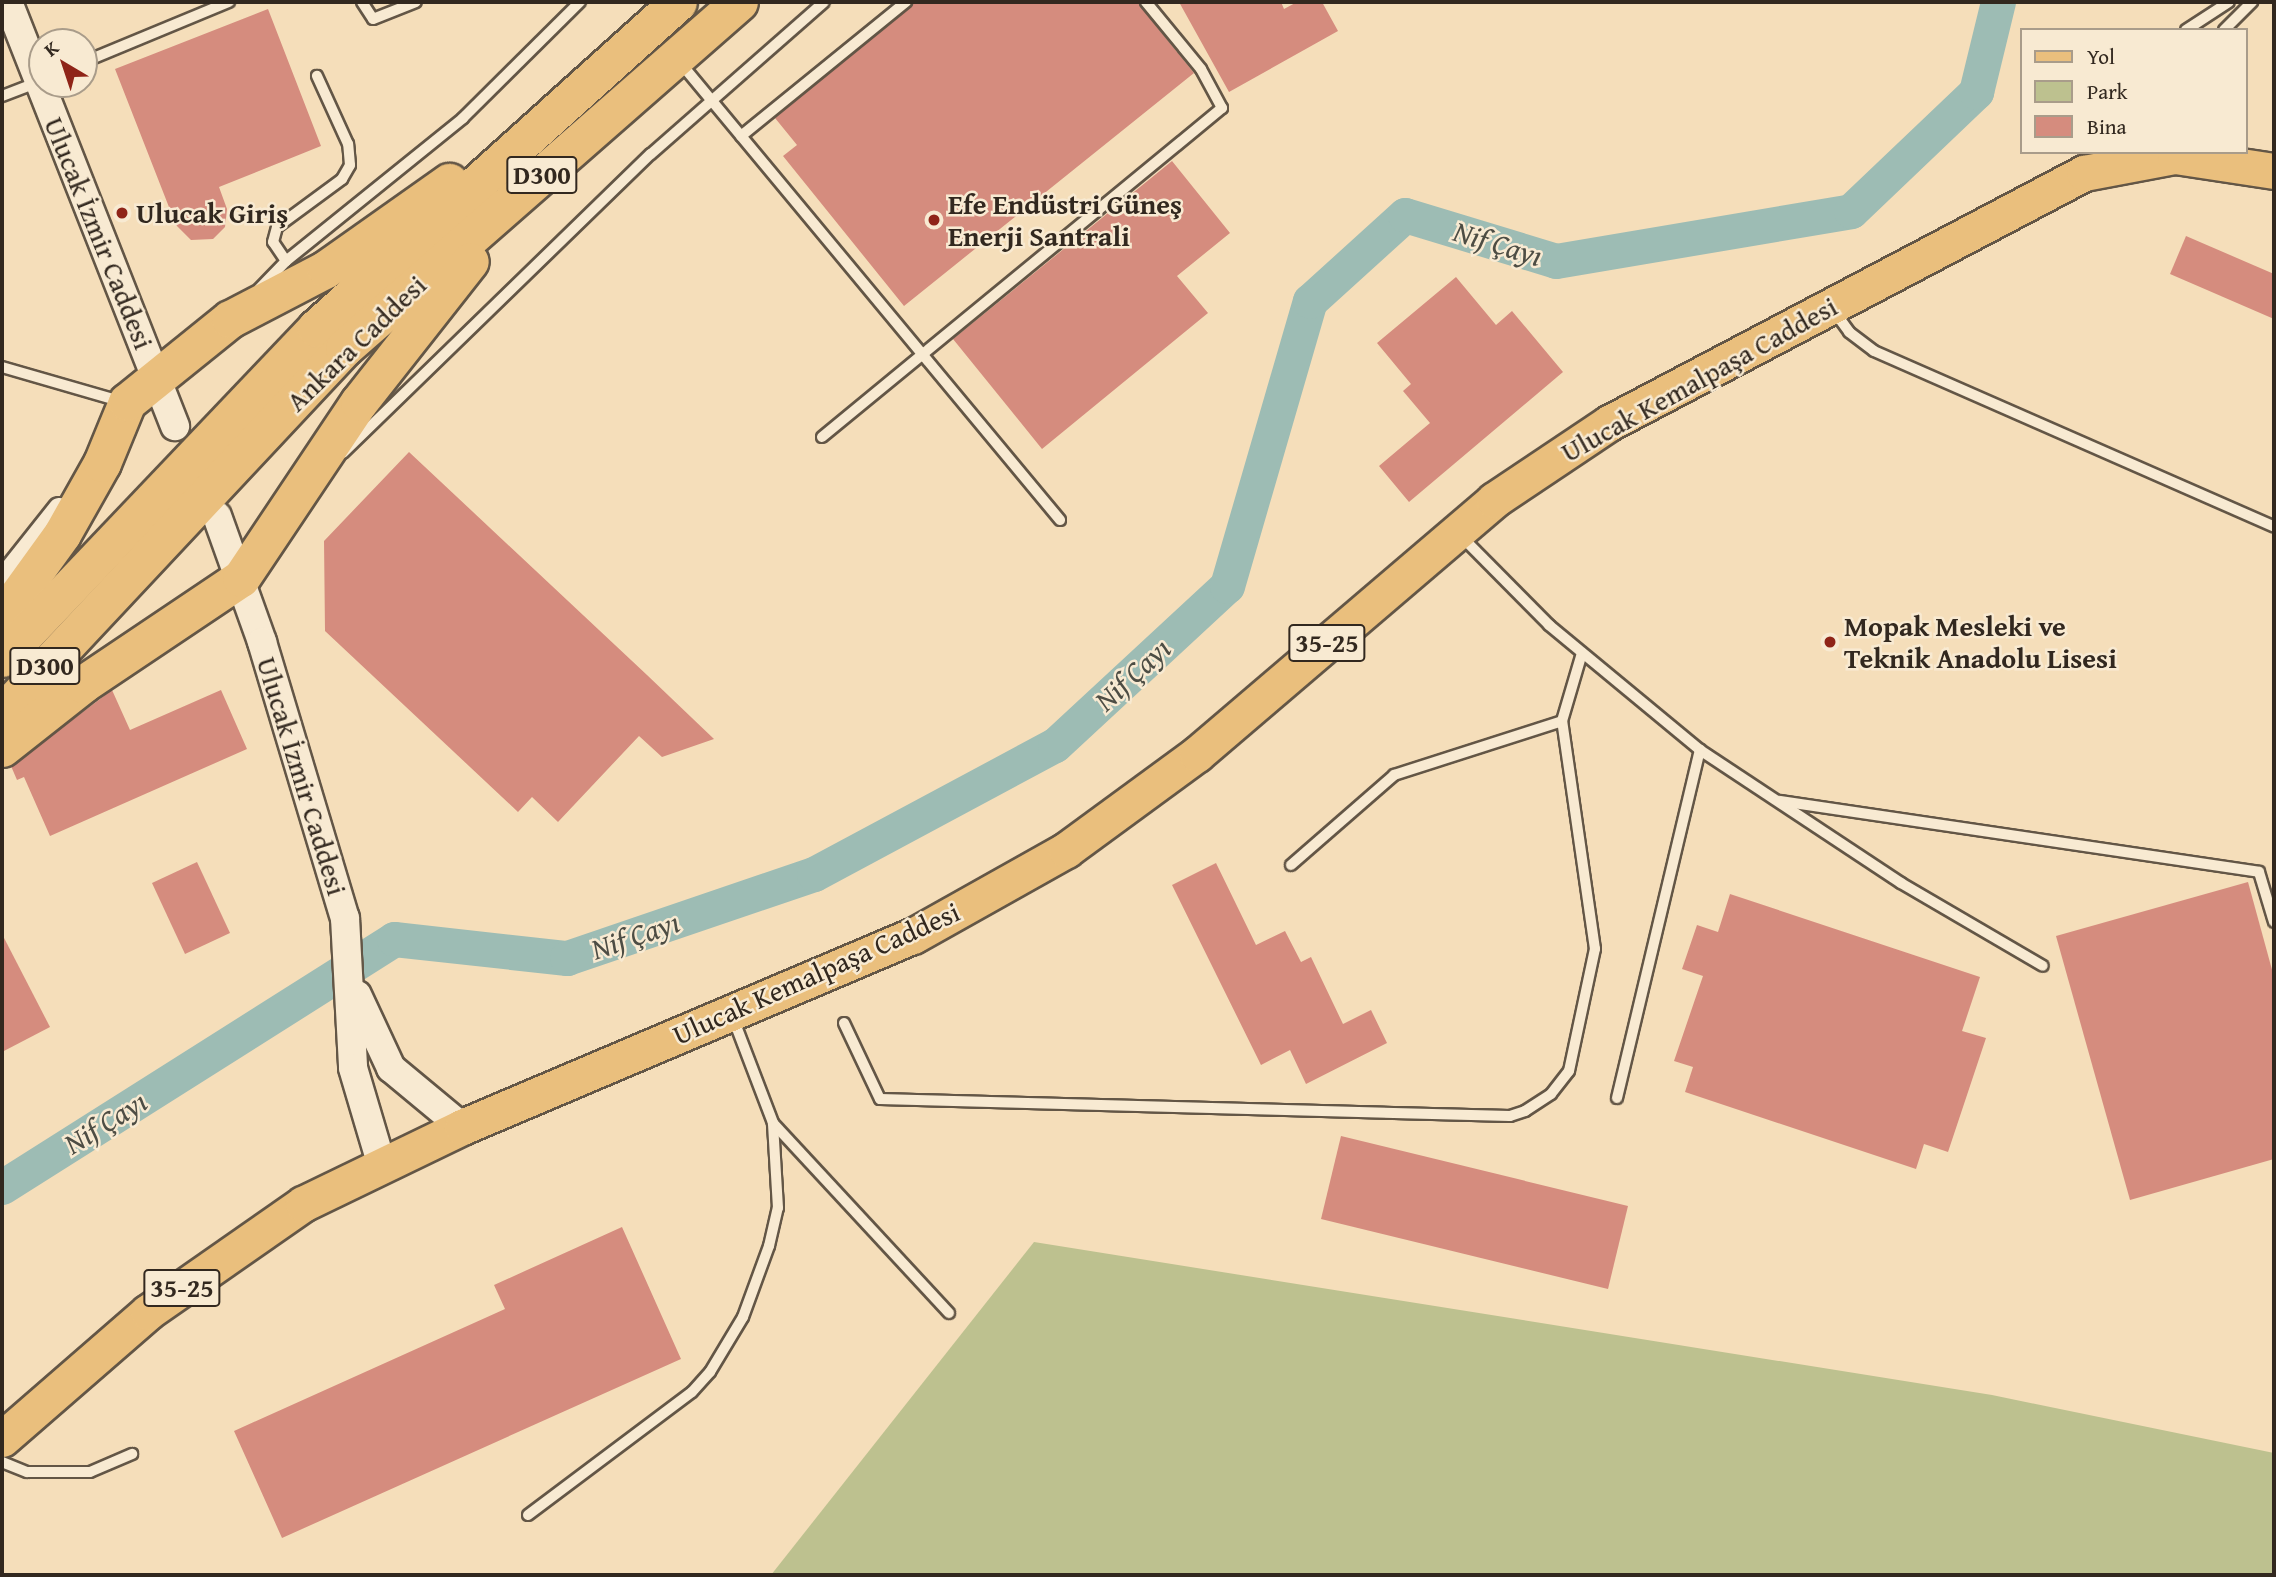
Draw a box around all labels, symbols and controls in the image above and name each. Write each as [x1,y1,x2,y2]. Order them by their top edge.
north arrow [28,28,98,98]
legend [2021,28,2248,154]
text: K [38,34,65,63]
text: Yol [2087,41,2115,72]
text: Park [2087,76,2128,107]
text: Bina [2087,111,2127,142]
street label: Ulucak İzmir Caddesi [37,112,161,354]
road number: D300 [505,152,579,198]
place label: Efe Endüstri Güneş Enerji Santrali [948,187,1182,253]
place label: Ulucak Giriş [136,196,288,230]
marker: Ulucak Giriş [114,205,130,221]
marker: Efe Endüstri Güneş Enerji Santrali [926,212,942,228]
water label: Nif Çayı [1449,213,1547,273]
street label: Ankara Caddesi [279,268,433,418]
street label: Ulucak Kemalpaşa Caddesi [1555,289,1843,469]
place label: Mopak Mesleki ve Teknik Anadolu Lisesi [1844,609,2117,675]
road number: 35-25 [1287,621,1367,666]
water label: Nif Çayı [1087,630,1177,718]
marker: Mopak Mesleki ve Teknik Anadolu Lisesi [1822,634,1838,650]
road number: D300 [8,644,82,688]
street label: Ulucak İzmir Caddesi [250,653,354,899]
street label: Ulucak Kemalpaşa Caddesi [667,895,965,1051]
water label: Nif Çayı [586,903,684,967]
water label: Nif Çayı [57,1083,153,1161]
road number: 35-25 [142,1266,222,1310]

